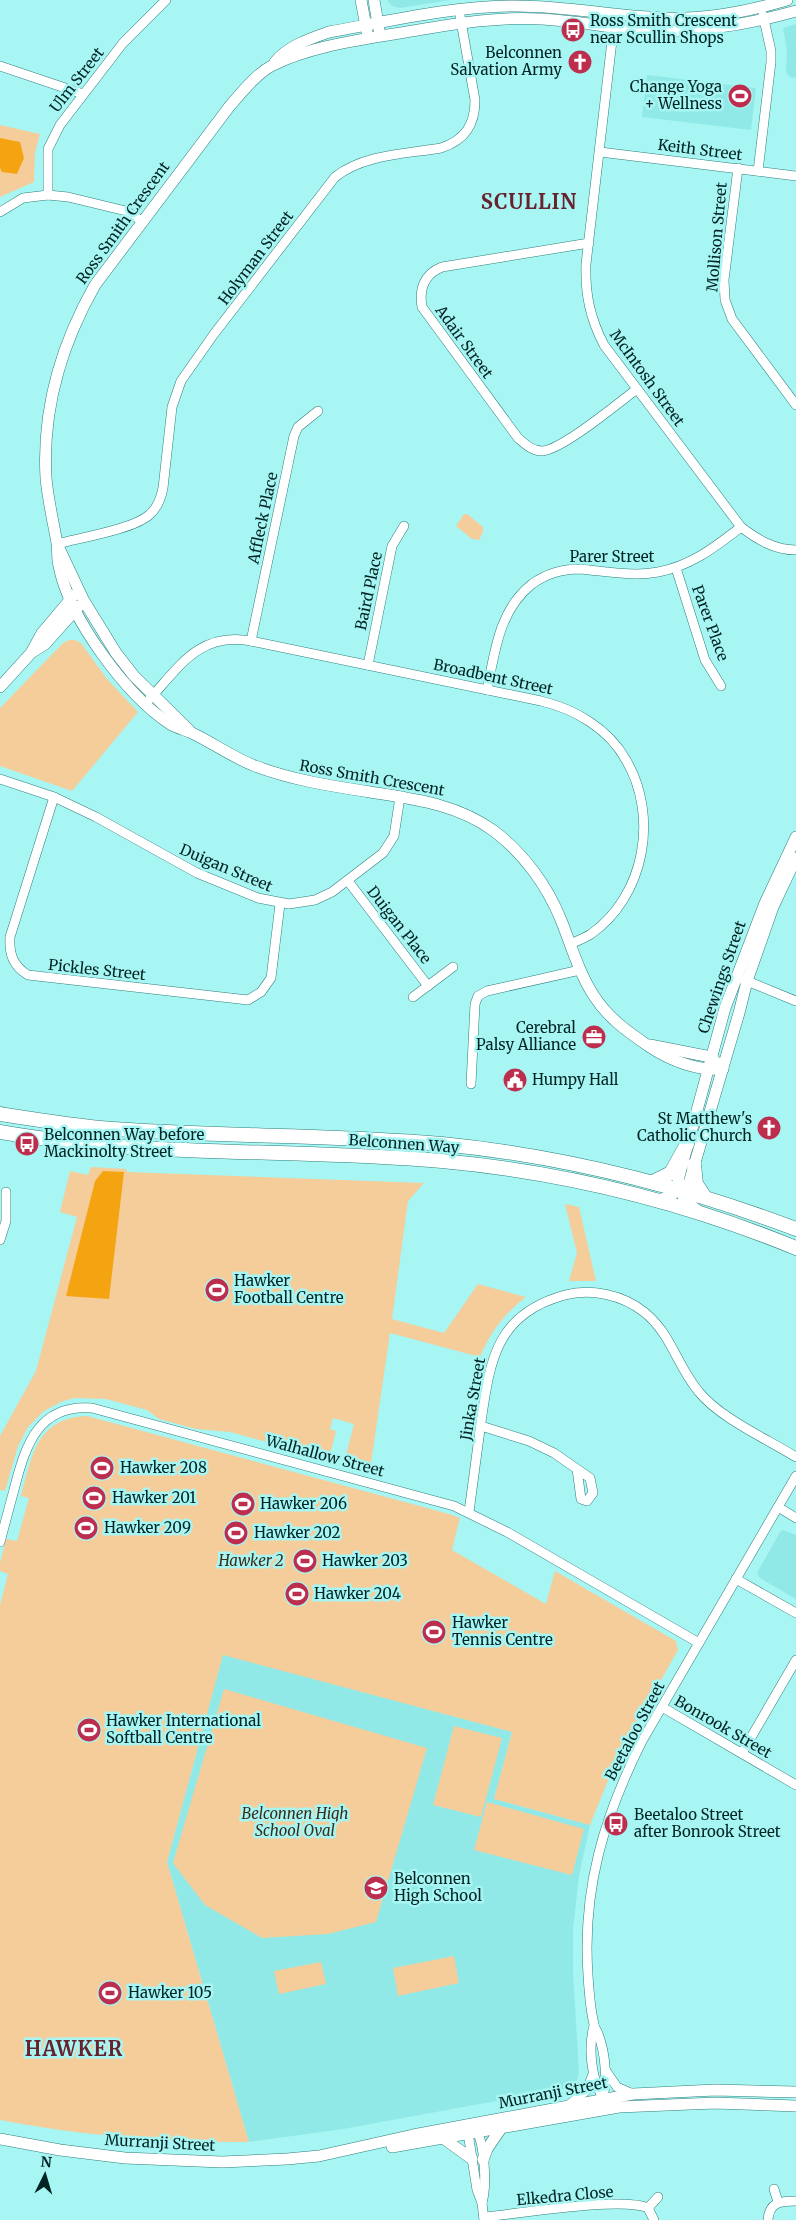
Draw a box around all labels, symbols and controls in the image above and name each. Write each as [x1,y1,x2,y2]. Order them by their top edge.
place label: Ross Smith Crescent near Scullin Shops [590,11,737,47]
bus stop icon: Ross Smith Crescent near Scullin Shops [560,17,586,43]
street label: Ulm Street [45,43,108,116]
place label: Belconnen Salvation Army [450,43,562,79]
church icon: Belconnen Salvation Army [567,49,593,75]
place label: Change Yoga + Wellness [630,77,722,113]
sports icon: Change Yoga + Wellness [727,83,753,109]
street label: Keith Street [657,135,744,164]
street label: Ross Smith Crescent [72,158,174,288]
street label: Mollison Street [702,181,731,293]
district label: SCULLIN [481,189,577,214]
street label: Holyman Street [214,207,297,309]
street label: Adair Street [431,301,497,382]
street label: McIntosh Street [606,326,689,430]
street label: Affleck Place [243,470,282,566]
street label: Parer Street [570,547,655,566]
street label: Baird Place [351,550,386,632]
street label: Parer Place [688,582,733,664]
street label: Broadbent Street [432,655,555,698]
street label: Ross Smith Crescent [298,755,446,800]
street label: Duigan Street [177,839,276,896]
street label: Duigan Place [363,882,436,968]
street label: Chewings Street [693,918,750,1036]
street label: Pickles Street [47,955,147,984]
place label: Cerebral Palsy Alliance [476,1018,576,1054]
office icon: Cerebral Palsy Alliance [581,1024,607,1050]
public building icon: Humpy Hall [502,1067,528,1093]
place label: Humpy Hall [532,1070,619,1089]
place label: St Matthew's Catholic Church [637,1109,752,1145]
church icon: St Matthew's Catholic Church [756,1115,782,1141]
place label: Belconnen Way before Mackinolty Street [44,1125,204,1161]
street label: Belconnen Way [348,1130,460,1157]
bus stop icon: Belconnen Way before Mackinolty Street [14,1131,40,1157]
place label: Hawker Football Centre [234,1271,344,1307]
sports icon: Hawker Football Centre [204,1277,230,1303]
street label: Jinka Street [456,1356,489,1443]
street label: Walhallow Street [263,1430,387,1481]
sports icon: Hawker 208 [89,1455,115,1481]
place label: Hawker 208 [120,1458,207,1477]
sports icon: Hawker 201 [81,1485,107,1511]
place label: Hawker 201 [112,1488,196,1507]
sports icon: Hawker 206 [230,1491,256,1517]
place label: Hawker 206 [260,1494,347,1513]
sports icon: Hawker 209 [73,1515,99,1541]
place label: Hawker 209 [104,1518,191,1537]
sports icon: Hawker 202 [223,1520,249,1546]
place label: Hawker 202 [254,1523,340,1542]
sports icon: Hawker 203 [292,1548,318,1574]
park label: Hawker 2 [217,1551,284,1570]
place label: Hawker 203 [322,1551,408,1570]
sports icon: Hawker 204 [284,1581,310,1607]
place label: Hawker 204 [314,1584,401,1603]
place label: Hawker Tennis Centre [452,1613,553,1649]
sports icon: Hawker Tennis Centre [421,1619,447,1645]
street label: Beetaloo Street [600,1678,669,1784]
street label: Bonrook Street [671,1691,775,1762]
place label: Hawker International Softball Centre [106,1711,261,1747]
sports icon: Hawker International Softball Centre [76,1717,102,1743]
park label: Belconnen High School Oval [242,1804,348,1840]
place label: Beetaloo Street after Bonrook Street [634,1805,781,1841]
bus stop icon: Beetaloo Street after Bonrook Street [603,1811,629,1837]
place label: Belconnen High School [394,1869,482,1905]
school or university icon: Belconnen High School [363,1875,389,1901]
sports icon: Hawker 105 [97,1980,123,2006]
place label: Hawker 105 [128,1983,212,2002]
district label: HAWKER [25,2036,123,2061]
street label: Murranji Street [497,2073,609,2112]
street label: Murranji Street [104,2130,216,2155]
north arrow [20,2150,70,2200]
text: N [40,2153,52,2171]
street label: Elkedra Close [516,2182,614,2209]

